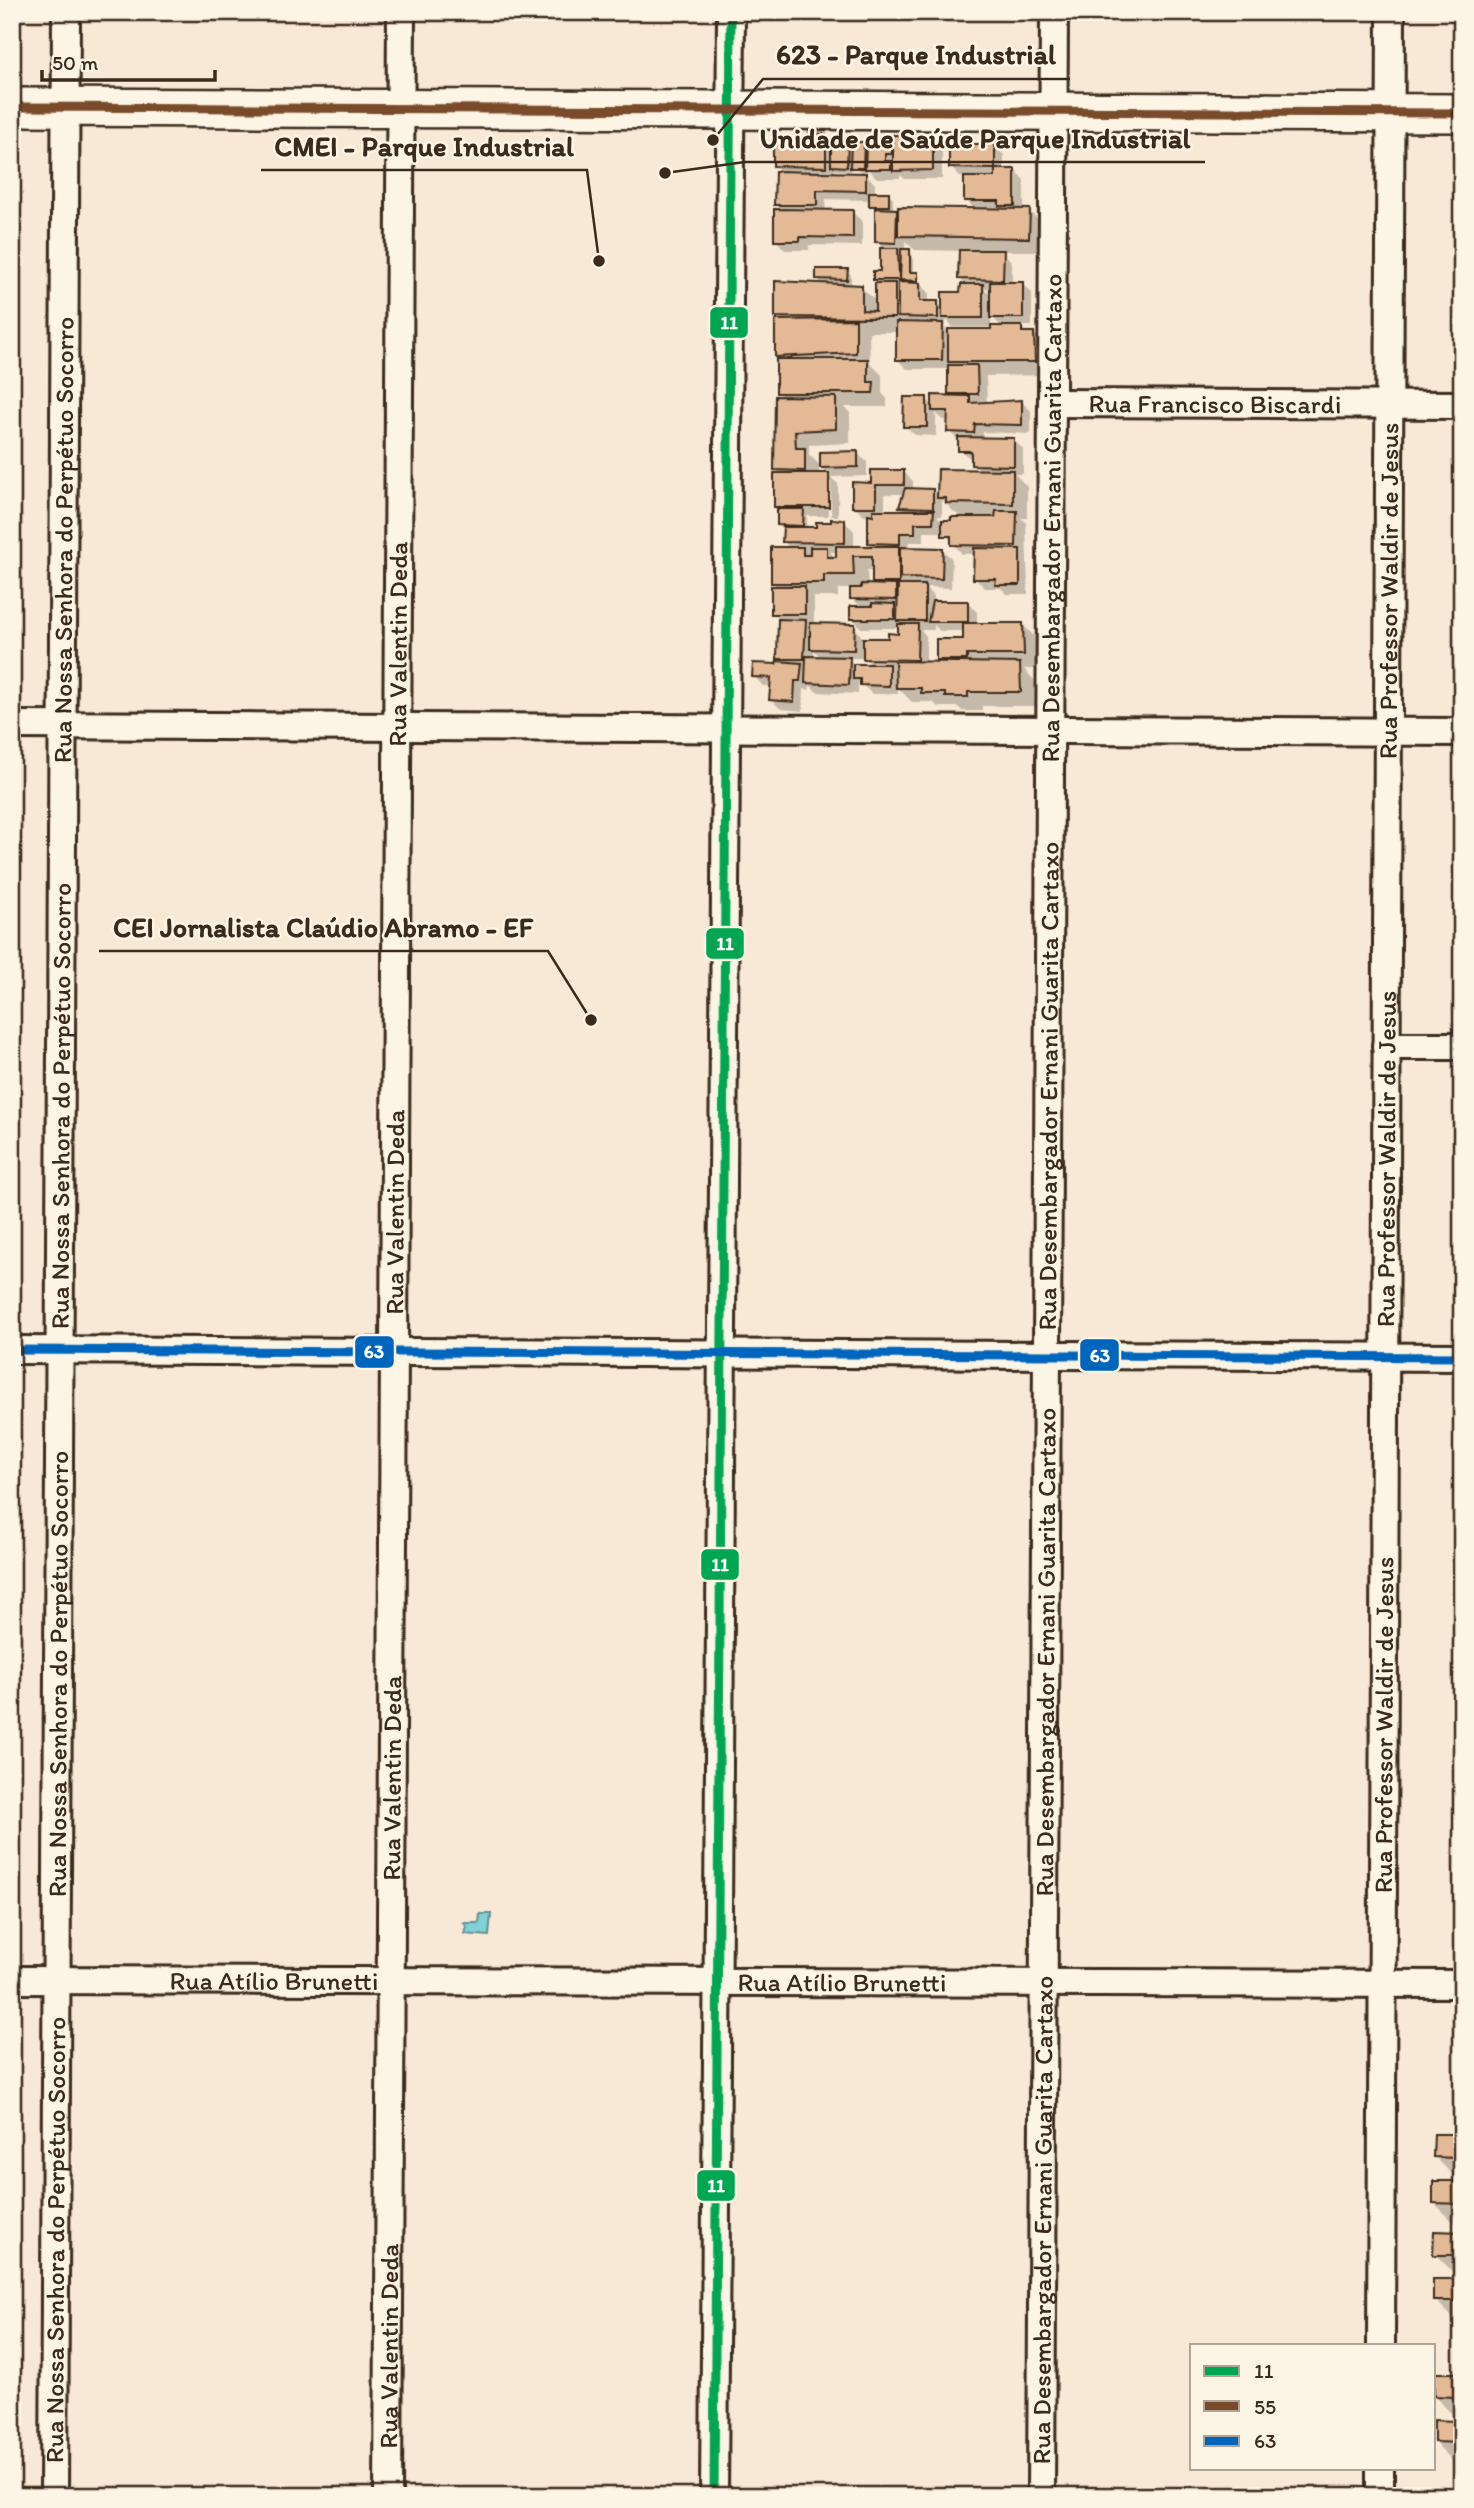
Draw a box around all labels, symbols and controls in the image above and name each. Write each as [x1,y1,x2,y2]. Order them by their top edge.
callout: 623 - Parque Industrial [763,30,1070,79]
text: 623 - Parque Industrial [776,37,1056,71]
scale bar [42,38,215,82]
text: 50 m [52,50,99,75]
callout: Unidade de Saúde Parque Industrial [745,113,1205,162]
callout: CMEI - Parque Industrial [261,121,587,170]
text: Unidade de Saúde Parque Industrial [760,121,1191,155]
text: CMEI - Parque Industrial [274,129,574,163]
street label: Rua Desembargador Ernani Guarita Cartaxo [1034,274,1069,762]
line badge: 11 [709,306,749,339]
text: 11 [720,311,738,334]
street label: Rua Nossa Senhora do Perpétuo Socorro [46,317,81,763]
street label: Rua Francisco Biscardi [1089,387,1341,420]
street label: Rua Professor Waldir de Jesus [1372,423,1405,759]
street label: Rua Valentin Deda [381,541,414,747]
street label: Rua Desembargador Ernani Guarita Cartaxo [1031,842,1066,1330]
street label: Rua Nossa Senhora do Perpétuo Socorro [44,883,78,1329]
callout: CEI Jornalista Claúdio Abramo - EF [99,902,548,951]
text: CEI Jornalista Claúdio Abramo - EF [113,910,534,944]
line badge: 11 [705,927,745,960]
text: 11 [716,932,734,955]
street label: Rua Professor Waldir de Jesus [1369,991,1403,1327]
street label: Rua Valentin Deda [378,1109,411,1315]
line badge: 63 [354,1335,395,1369]
line badge: 63 [1079,1338,1120,1372]
text: 63 [364,1340,384,1363]
text: 63 [1090,1344,1110,1367]
street label: Rua Desembargador Ernani Guarita Cartaxo [1028,1408,1063,1896]
street label: Rua Nossa Senhora do Perpétuo Socorro [41,1451,75,1897]
line badge: 11 [700,1548,740,1581]
text: 11 [711,1553,729,1576]
street label: Rua Professor Waldir de Jesus [1367,1557,1400,1893]
street label: Rua Valentin Deda [375,1675,408,1881]
street label: Rua Atílio Brunetti [170,1964,378,1997]
street label: Rua Atílio Brunetti [738,1966,946,1999]
street label: Rua Desembargador Ernani Guarita Cartaxo [1025,1976,1060,2464]
street label: Rua Nossa Senhora do Perpétuo Socorro [38,2017,72,2463]
line badge: 11 [696,2169,736,2202]
text: 11 [707,2174,725,2197]
street label: Rua Valentin Deda [372,2243,405,2449]
legend [1190,2344,1436,2470]
text: 11 [1254,2358,1274,2383]
text: 55 [1254,2394,1276,2419]
text: 63 [1254,2428,1277,2453]

